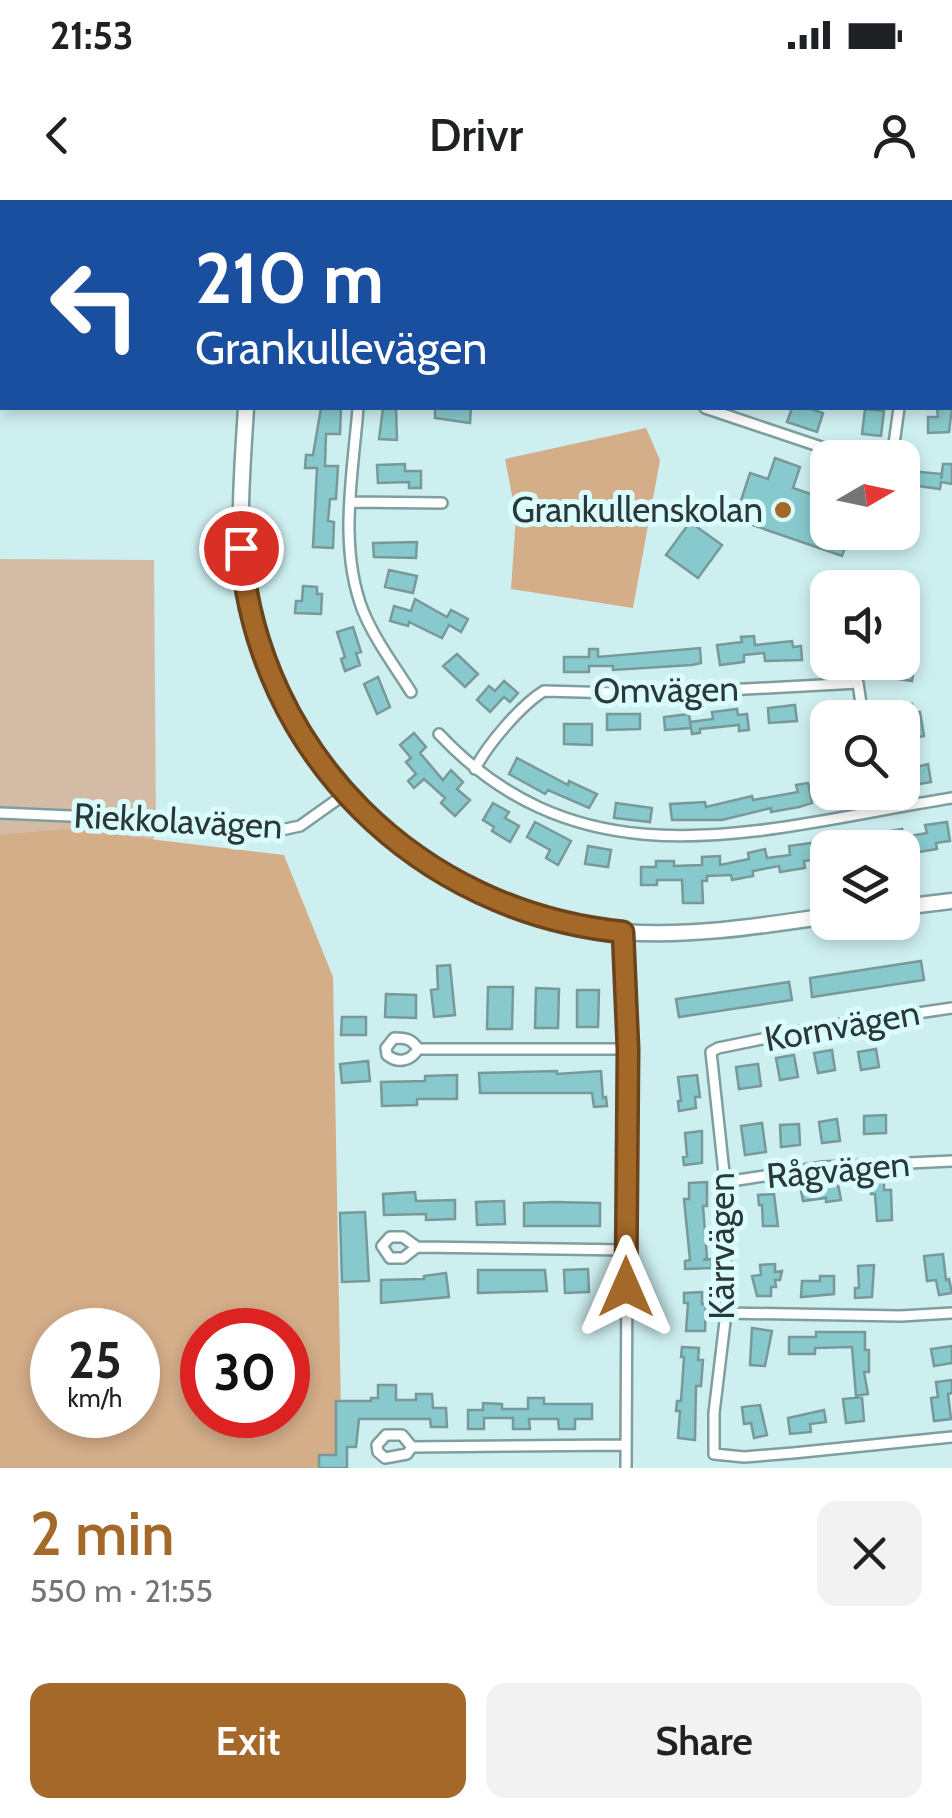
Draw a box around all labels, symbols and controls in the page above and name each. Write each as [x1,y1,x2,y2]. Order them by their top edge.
text: 21:53 [50,12,133,59]
icon: back [30,108,85,163]
text: Drivr [429,108,523,162]
icon: person [867,108,922,163]
text: 210 m [195,235,384,321]
icon: left [30,240,160,370]
text: Grankullevägen [195,321,487,375]
north arrow [810,440,920,550]
map controls [810,440,920,940]
place label: Grankullenskolan [511,488,763,531]
marker: Grankullenskolan [772,499,794,521]
pin [199,506,284,591]
icon: arrive [214,521,269,576]
button: sound [810,570,920,680]
street label: Omvägen [593,667,739,712]
button: search [810,700,920,810]
street label: Riekkolavägen [72,794,284,847]
button: layers [810,830,920,940]
street label: Kornvägen [761,991,923,1060]
street label: Rågvägen [764,1142,912,1197]
street label: Kärrvägen [700,1172,743,1320]
position arrow [574,1235,678,1339]
speed limit sign: 30 [180,1308,310,1438]
text: 25 [68,1330,122,1391]
text: km/h [68,1383,122,1413]
text: 2 min [30,1497,175,1570]
button: close [817,1501,922,1606]
text: 550 m · 21:55 [30,1571,213,1610]
button: Exit [30,1683,466,1798]
button: Share [486,1683,922,1798]

